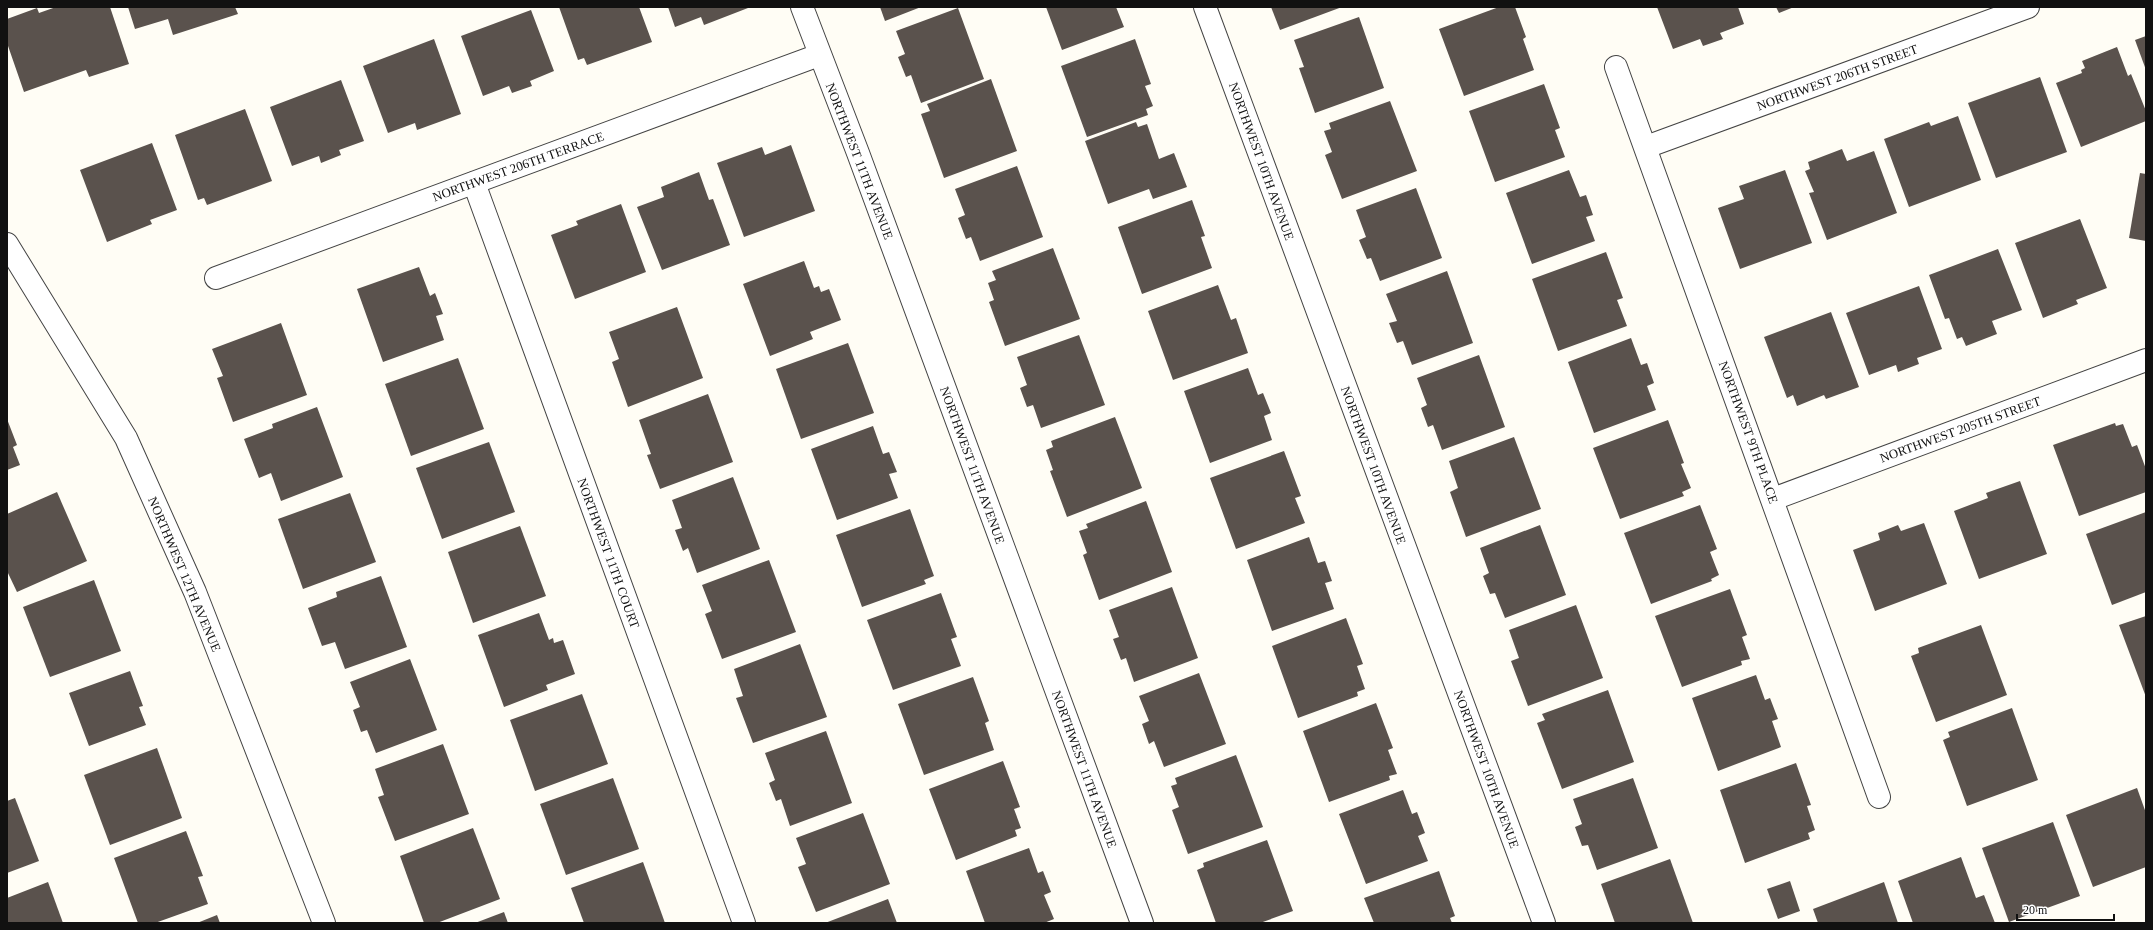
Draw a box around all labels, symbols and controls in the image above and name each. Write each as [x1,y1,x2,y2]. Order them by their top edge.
street label: NORTHWEST 206TH STREET [1755,41,1920,114]
street label: NORTHWEST 10TH AVENUE [1226,80,1297,242]
street label: NORTHWEST 11TH AVENUE [823,81,896,242]
street label: NORTHWEST 206TH TERRACE [430,128,606,205]
street label: NORTHWEST 9TH PLACE [1716,359,1781,506]
street label: NORTHWEST 11TH AVENUE [937,384,1008,546]
street label: NORTHWEST 10TH AVENUE [1338,384,1409,546]
street label: NORTHWEST 205TH STREET [1878,393,2043,466]
street label: NORTHWEST 11TH COURT [574,476,643,630]
street label: NORTHWEST 12TH AVENUE [145,494,224,654]
street label: NORTHWEST 11TH AVENUE [1049,688,1120,850]
street label: NORTHWEST 10TH AVENUE [1451,688,1522,850]
scale bar [2017,896,2114,922]
text: 20 m [2023,903,2048,917]

